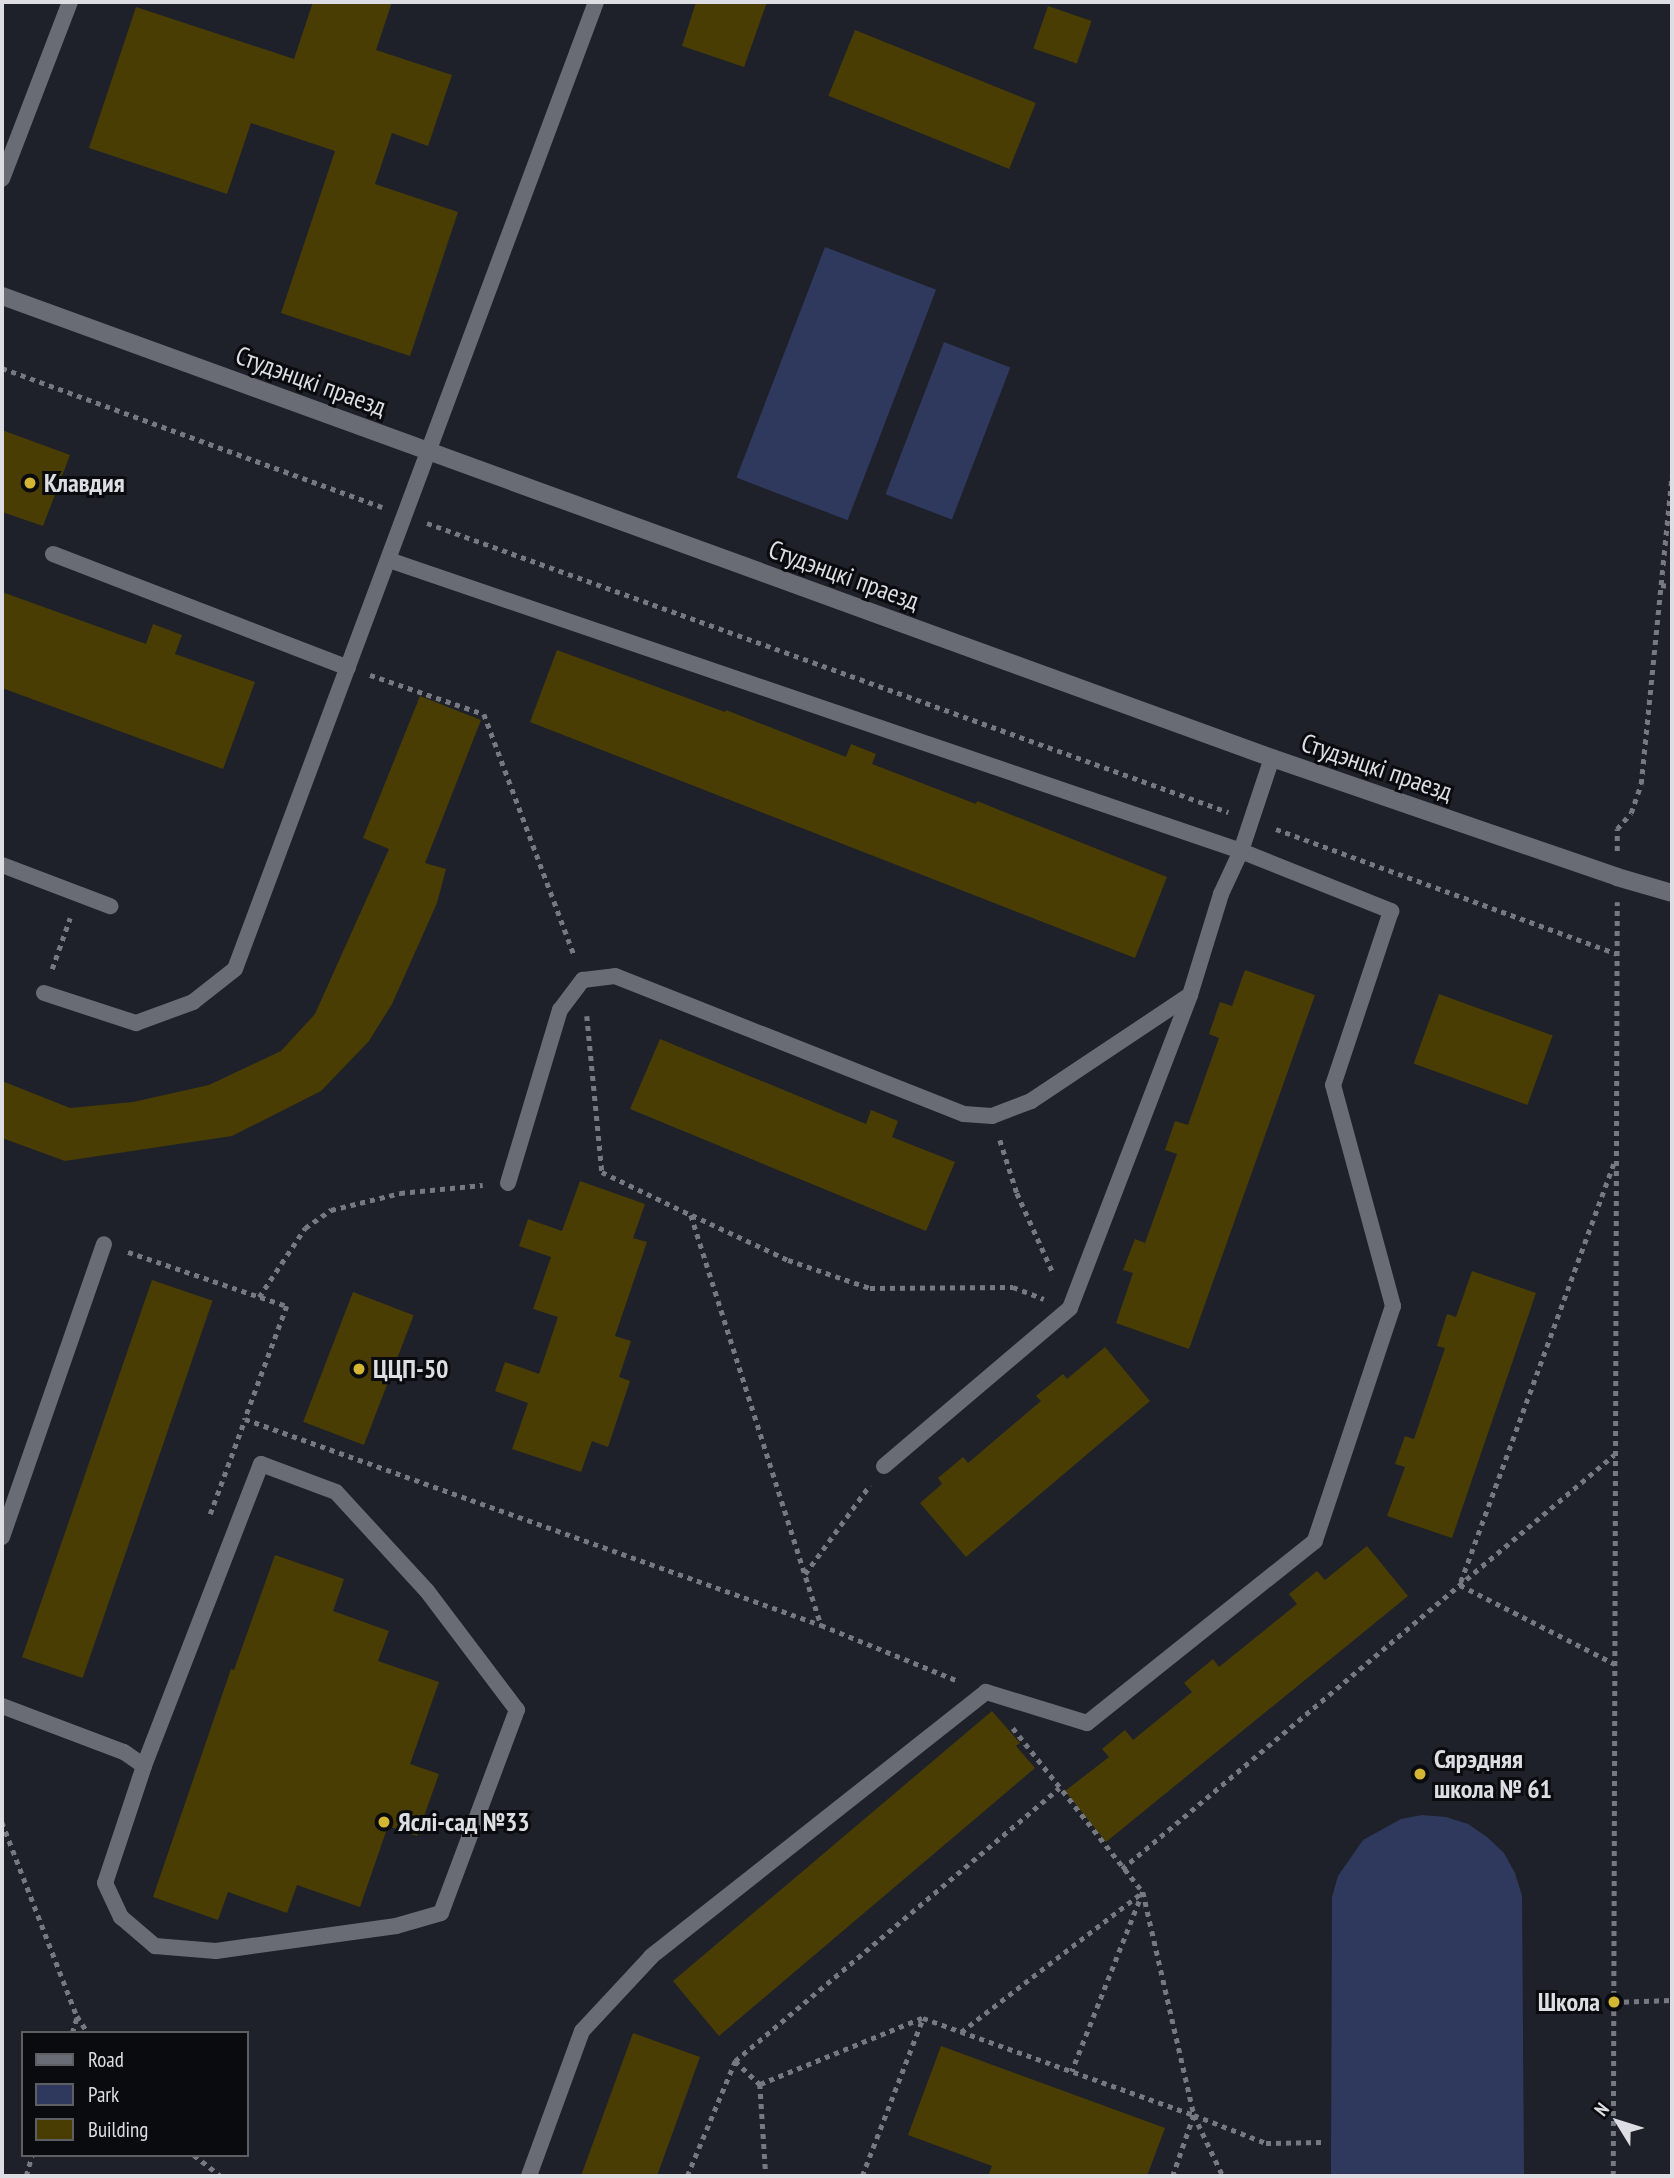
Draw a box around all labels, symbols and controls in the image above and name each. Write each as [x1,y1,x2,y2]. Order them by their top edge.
street label: Студэнцкі праезд [232,339,390,423]
place label: Клавдия [44,467,125,499]
marker: Клавдия [22,475,38,491]
street label: Студэнцкі праезд [765,533,923,617]
street label: Студэнцкі праезд [1297,727,1457,807]
place label: ЦЦП-50 [373,1353,449,1385]
marker: ЦЦП-50 [351,1361,367,1377]
place label: Сярэдняя школа № 61 [1434,1743,1552,1804]
marker: Сярэдняя школа № 61 [1412,1766,1428,1782]
place label: Яслі-сад №33 [398,1806,530,1838]
marker: Яслі-сад №33 [376,1814,392,1830]
place label: Школа [1538,1986,1600,2018]
marker: Школа [1606,1994,1622,2010]
legend [21,2031,248,2157]
text: Road [88,2046,124,2073]
text: Park [88,2081,119,2108]
north arrow [1583,2087,1653,2157]
text: N [1589,2098,1614,2121]
text: Building [88,2116,148,2143]

